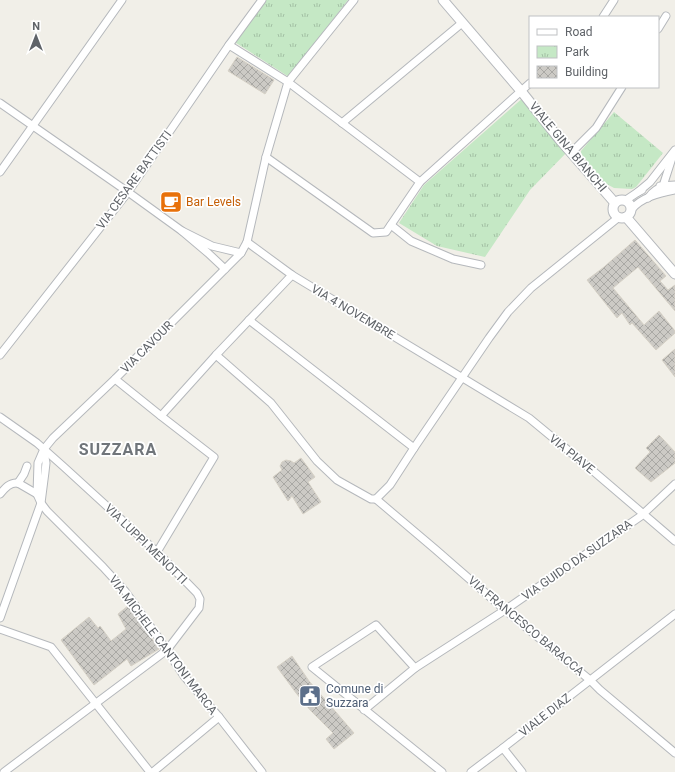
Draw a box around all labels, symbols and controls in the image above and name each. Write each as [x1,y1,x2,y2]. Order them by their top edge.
north arrow [16,16,56,56]
legend [529,16,659,88]
text: N [32,20,40,33]
text: Road [565,25,593,39]
text: Park [565,45,590,59]
text: Building [565,65,608,79]
street label: VIALE GINA BIANCHI [526,99,610,195]
street label: VIA CESARE BATTISTI [94,128,174,232]
cafe icon: Bar Levels [158,189,184,215]
place label: Bar Levels [186,195,241,209]
street label: VIA 4 NOVEMBRE [309,282,397,343]
street label: VIA CAVOUR [118,318,176,376]
street label: VIA PIAVE [546,431,598,477]
district label: SUZZARA [79,440,157,459]
street label: VIA LUPPI MENOTTI [102,501,190,587]
street label: VIA GUIDO DA SUZZARA [519,517,635,603]
street label: VIA MICHELE CANTONI MARCA [106,573,220,717]
street label: VIA FRANCESCO BARACCA [465,573,587,679]
place label: Comune di Suzzara [326,682,384,710]
public building icon: Comune di Suzzara [297,683,323,709]
street label: VIALE DIAZ [517,691,573,739]

